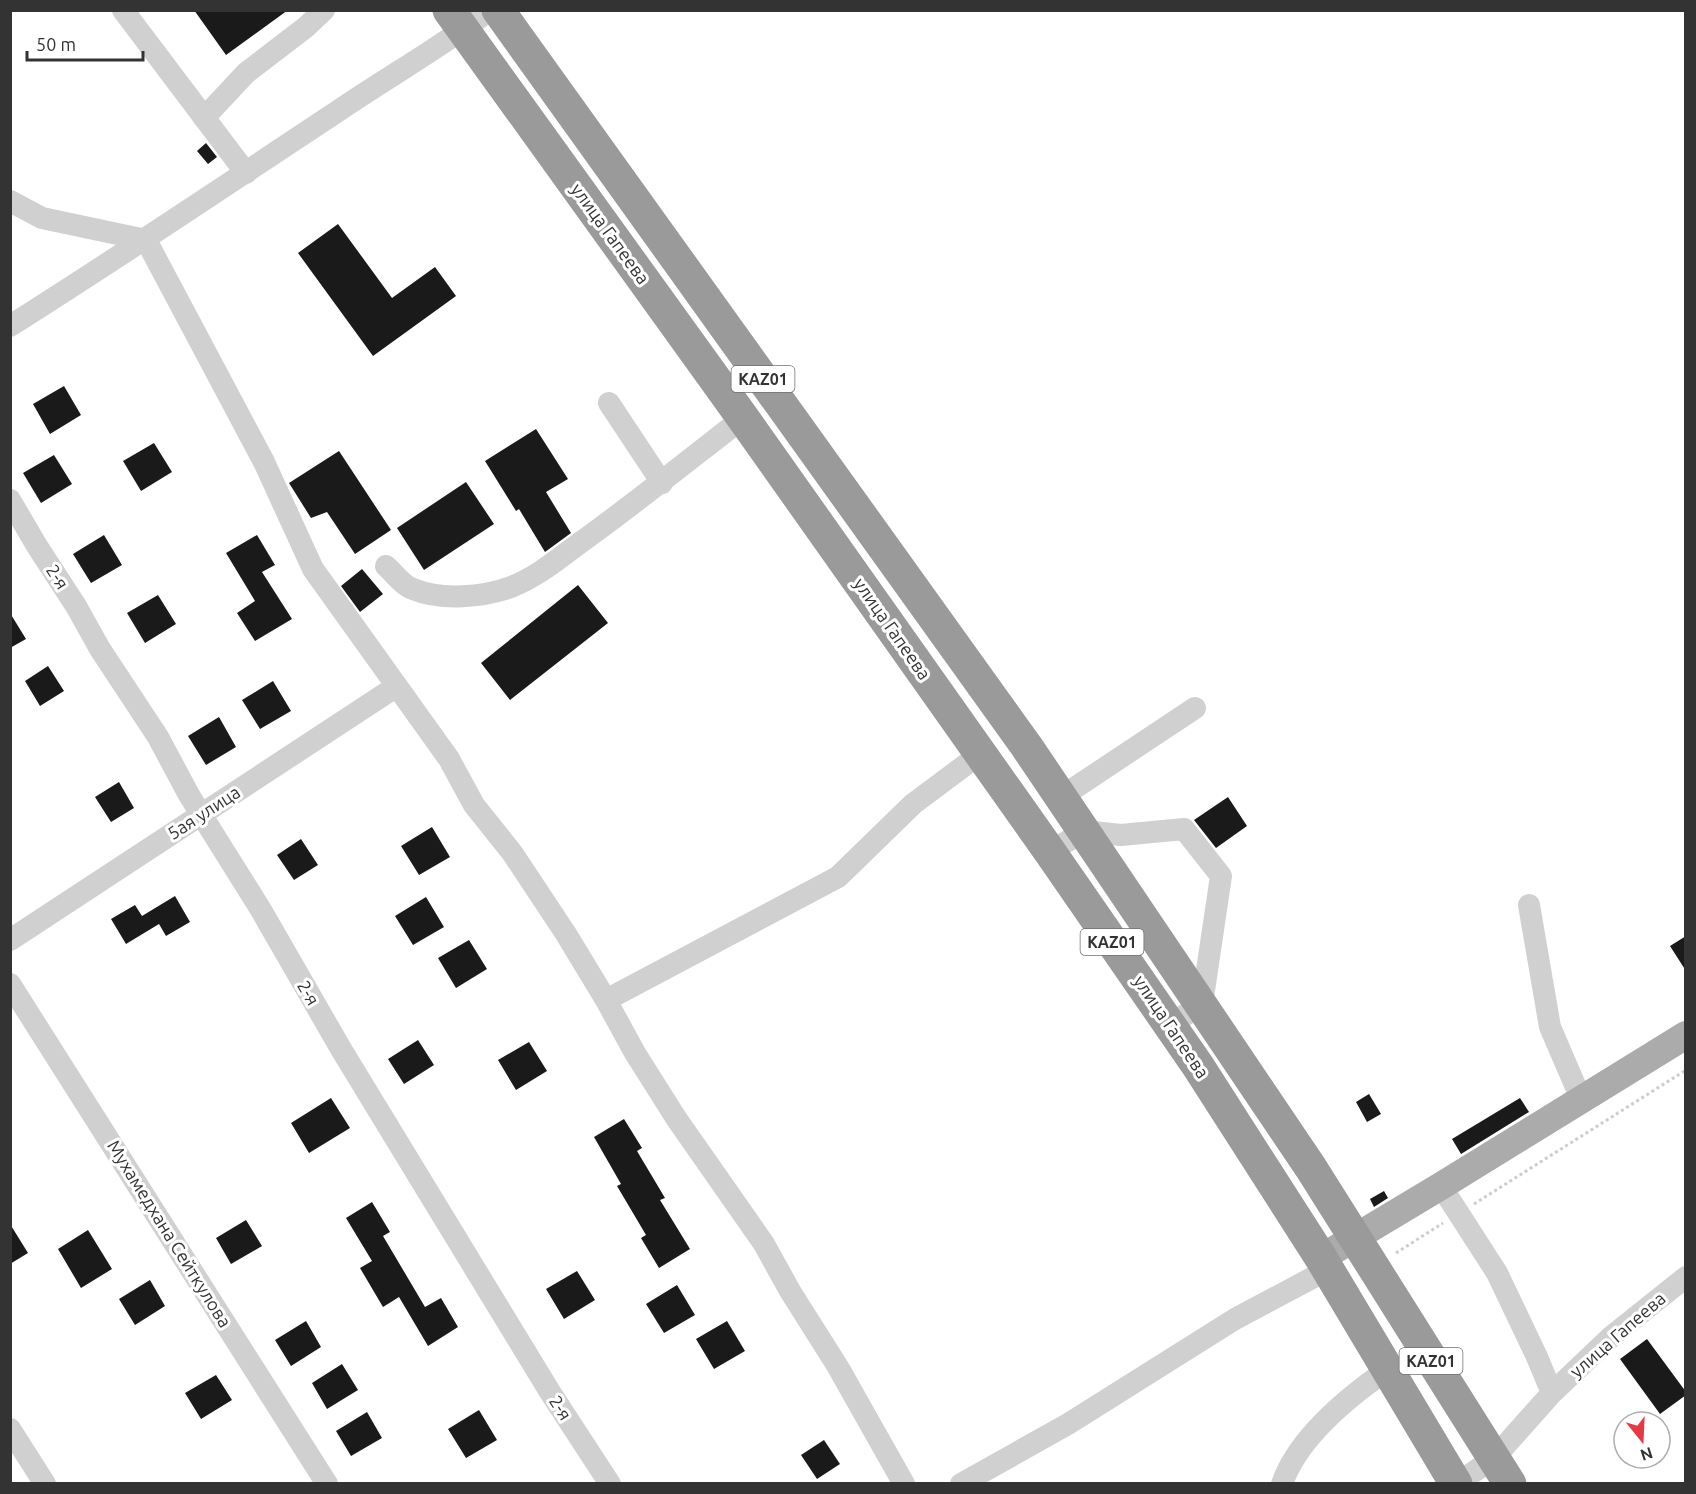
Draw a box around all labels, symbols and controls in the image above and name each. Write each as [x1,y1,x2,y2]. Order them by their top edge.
scale bar [27,24,142,62]
text: 50 m [36,34,76,54]
street label: улица Гапеева [568,179,654,288]
road number: KАZ01 [732,366,795,392]
street label: 2-я [43,560,73,592]
street label: улица Гапеева [850,574,935,683]
street label: 5ая улица [163,781,243,843]
road number: KАZ01 [1080,929,1144,955]
street label: улица Гапеева [1130,971,1214,1082]
street label: 2-я [294,977,324,1008]
street label: Мухамедхана Сейткулова [104,1136,236,1331]
street label: улица Гапеева [1566,1288,1669,1381]
road number: KАZ01 [1400,1348,1462,1374]
street label: 2-я [546,1391,576,1423]
north arrow [1612,1410,1672,1470]
text: N [1638,1444,1655,1465]

